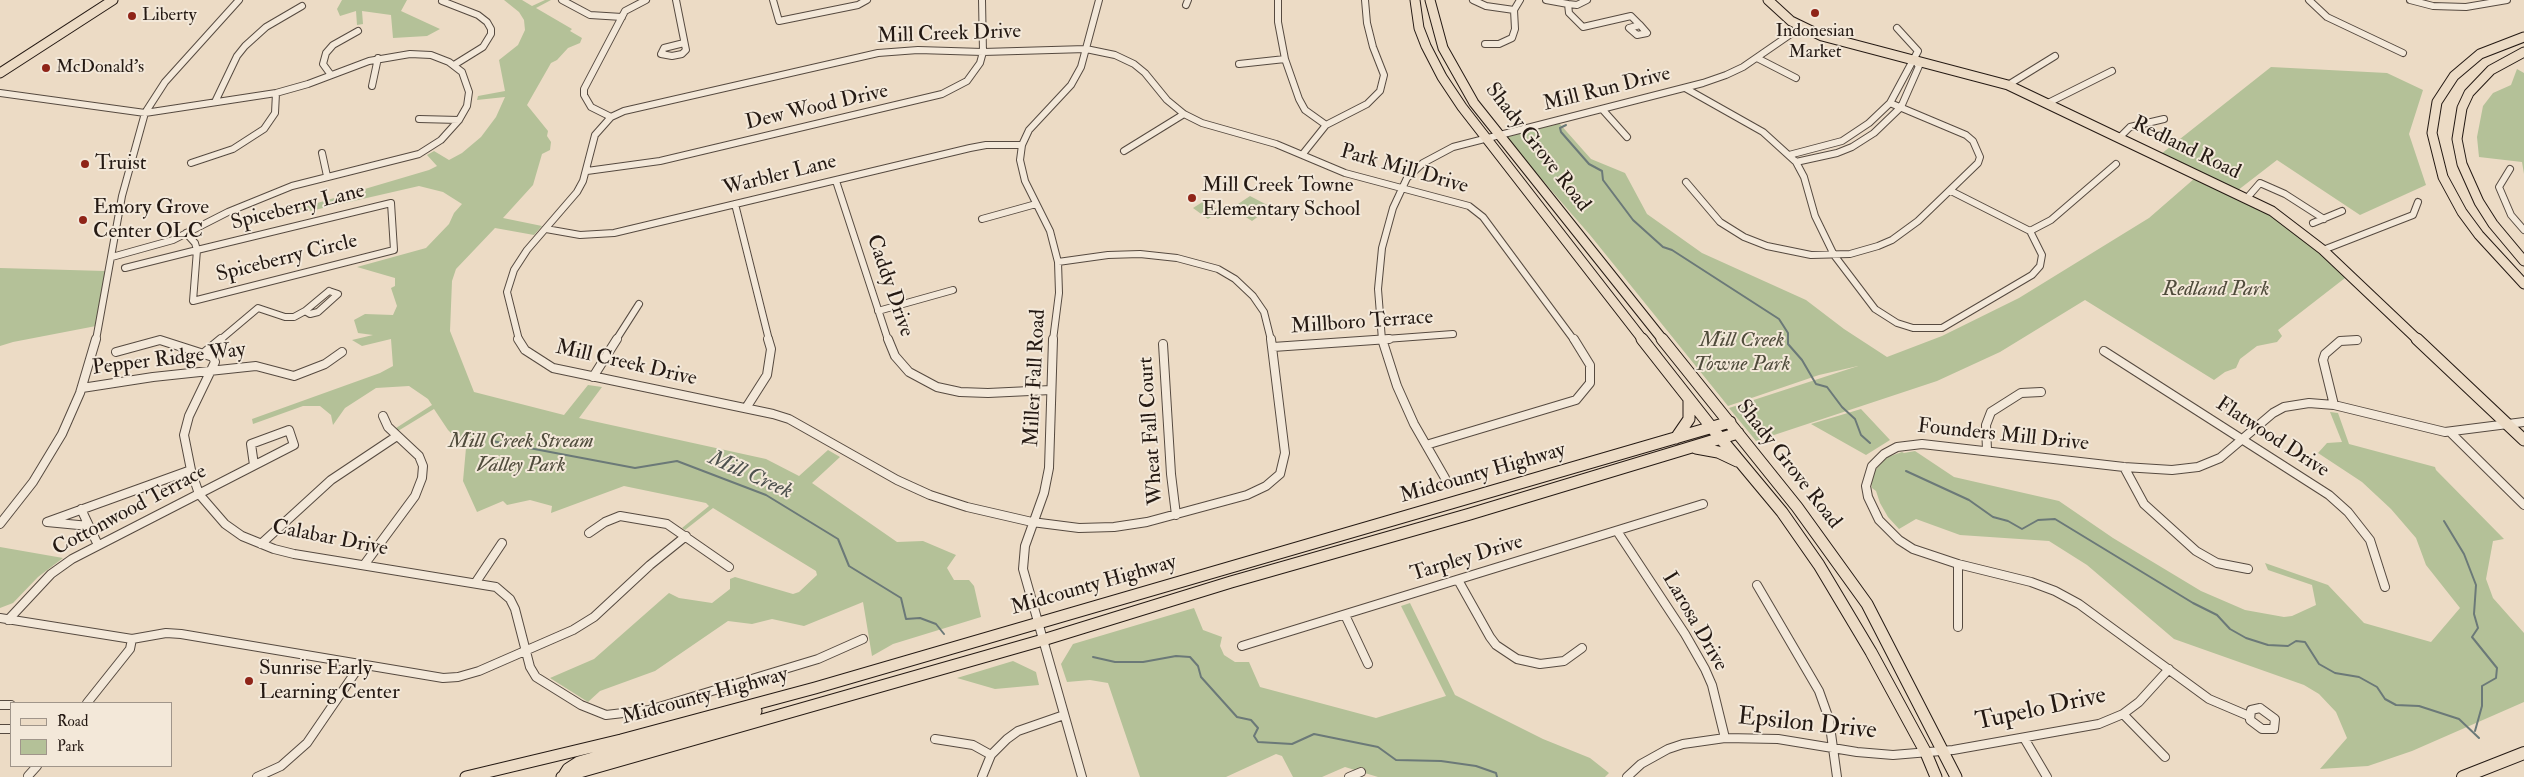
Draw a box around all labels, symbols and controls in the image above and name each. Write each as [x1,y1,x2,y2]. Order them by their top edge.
place label: Liberty [142,5,197,27]
marker: Indonesian Market [1809,7,1821,19]
marker: Liberty [126,10,138,22]
street label: Mill Creek Drive [877,20,1021,50]
place label: Indonesian Market [1776,21,1854,64]
place label: McDonald's [56,57,144,79]
marker: McDonald's [40,62,52,74]
street label: Mill Run Drive [1541,62,1673,118]
street label: Dew Wood Drive [743,79,891,137]
street label: Shady Grove Road [1479,79,1595,217]
street label: Redland Road [2128,112,2244,186]
street label: Park Mill Drive [1337,140,1471,200]
street label: Warbler Lane [721,150,839,202]
place label: Truist [95,151,147,177]
marker: Truist [79,158,91,170]
place label: Mill Creek Towne Elementary School [1202,173,1360,223]
street label: Spiceberry Lane [229,179,367,237]
marker: Mill Creek Towne Elementary School [1186,192,1198,204]
place label: Emory Grove Center OLC [93,195,209,245]
marker: Emory Grove Center OLC [77,214,89,226]
street label: Spiceberry Circle [214,229,360,289]
street label: Caddy Drive [860,232,918,340]
park label: Redland Park [2162,277,2270,303]
street label: Millboro Terrace [1290,305,1434,341]
street label: Miller Fall Road [1020,308,1052,448]
park label: Mill Creek Towne Park [1694,328,1790,378]
street label: Mill Creek Drive [553,336,699,392]
street label: Pepper Ridge Way [91,338,247,382]
street label: Wheat Fall Court [1134,356,1170,506]
street label: Flatwood Drive [2211,392,2333,484]
street label: Shady Grove Road [1730,396,1846,534]
street label: Founders Mill Drive [1916,414,2090,458]
park label: Mill Creek Stream Valley Park [449,429,593,479]
street label: Midcounty Highway [1397,438,1569,510]
water label: Mill Creek [704,446,796,506]
street label: Cottonwood Terrace [49,460,211,562]
street label: Calabar Drive [270,515,390,563]
street label: Tarpley Drive [1408,530,1526,588]
street label: Midcounty Highway [1008,550,1180,622]
street label: Larosa Drive [1656,568,1732,676]
place label: Sunrise Early Learning Center [259,656,400,706]
street label: Midcounty Highway [619,663,791,731]
marker: Sunrise Early Learning Center [243,675,255,687]
street label: Tupelo Drive [1973,682,2109,738]
legend [10,702,172,767]
street label: Epsilon Drive [1736,703,1878,747]
text: Road [57,712,88,731]
text: Park [57,737,84,756]

